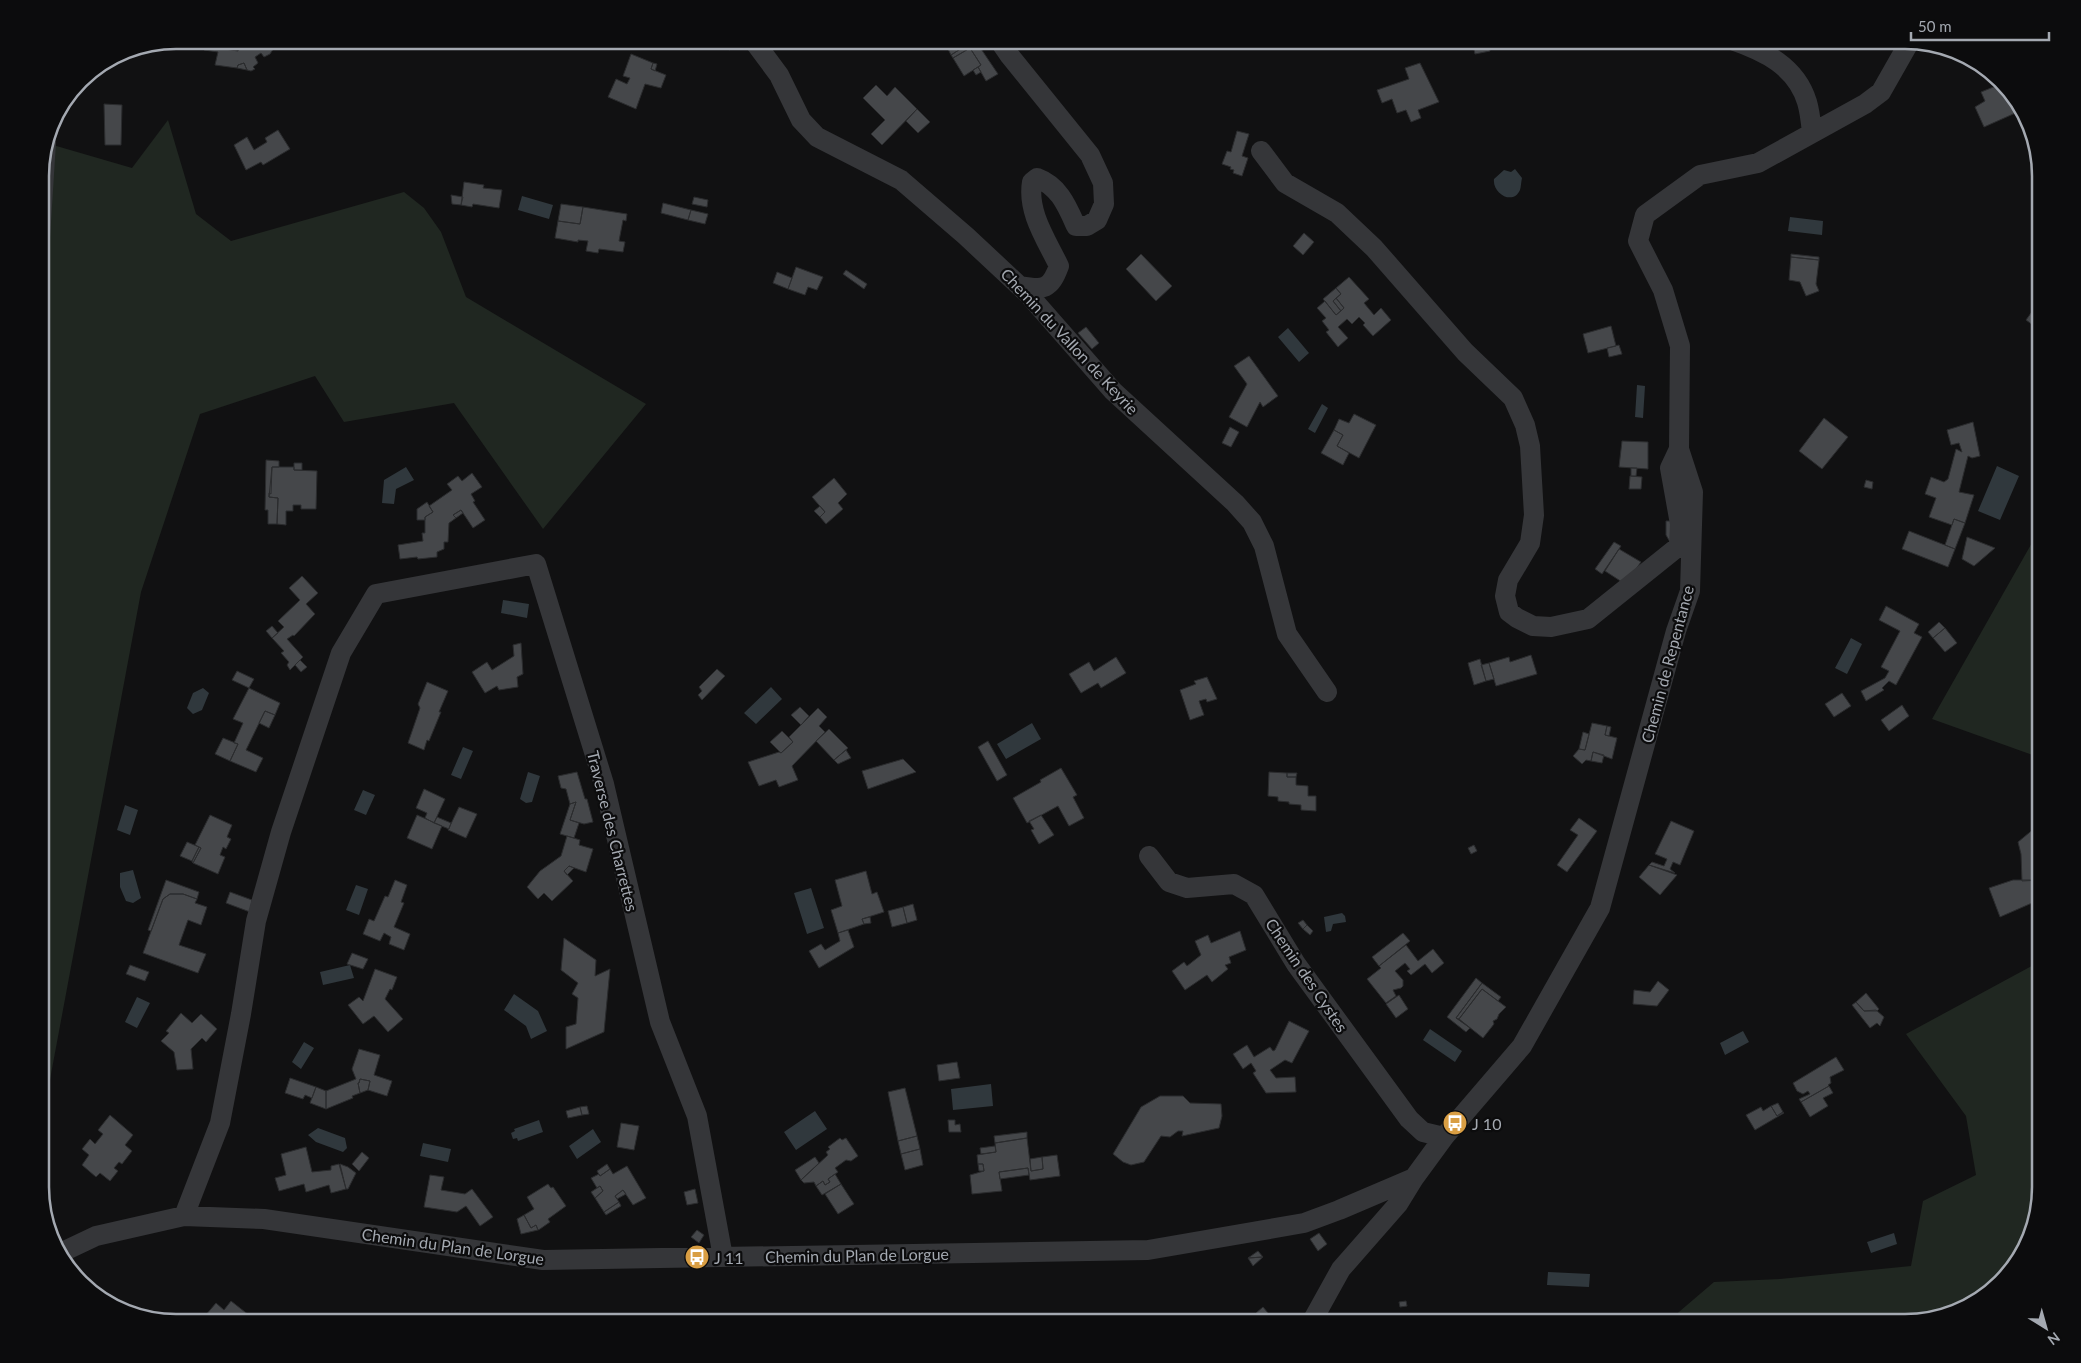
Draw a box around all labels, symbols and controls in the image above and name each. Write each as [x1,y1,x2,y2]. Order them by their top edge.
scale bar [1911,10,2048,42]
text: 50 m [1918,17,1952,35]
street label: Chemin du Vallon de Keyrie [997,264,1143,418]
street label: Chemin de Repentance [1637,583,1697,745]
street label: Traverse des Charrettes [584,749,642,913]
street label: Chemin des Cystes [1262,915,1352,1036]
bus stop icon: J 10 [1442,1110,1468,1136]
place label: J 10 [1472,1114,1501,1133]
street label: Chemin du Plan de Lorgue [361,1224,545,1268]
bus stop icon: J 11 [684,1244,710,1270]
street label: Chemin du Plan de Lorgue [765,1244,949,1266]
place label: J 11 [714,1248,743,1267]
north arrow [2021,1303,2071,1353]
text: N [2045,1329,2064,1349]

